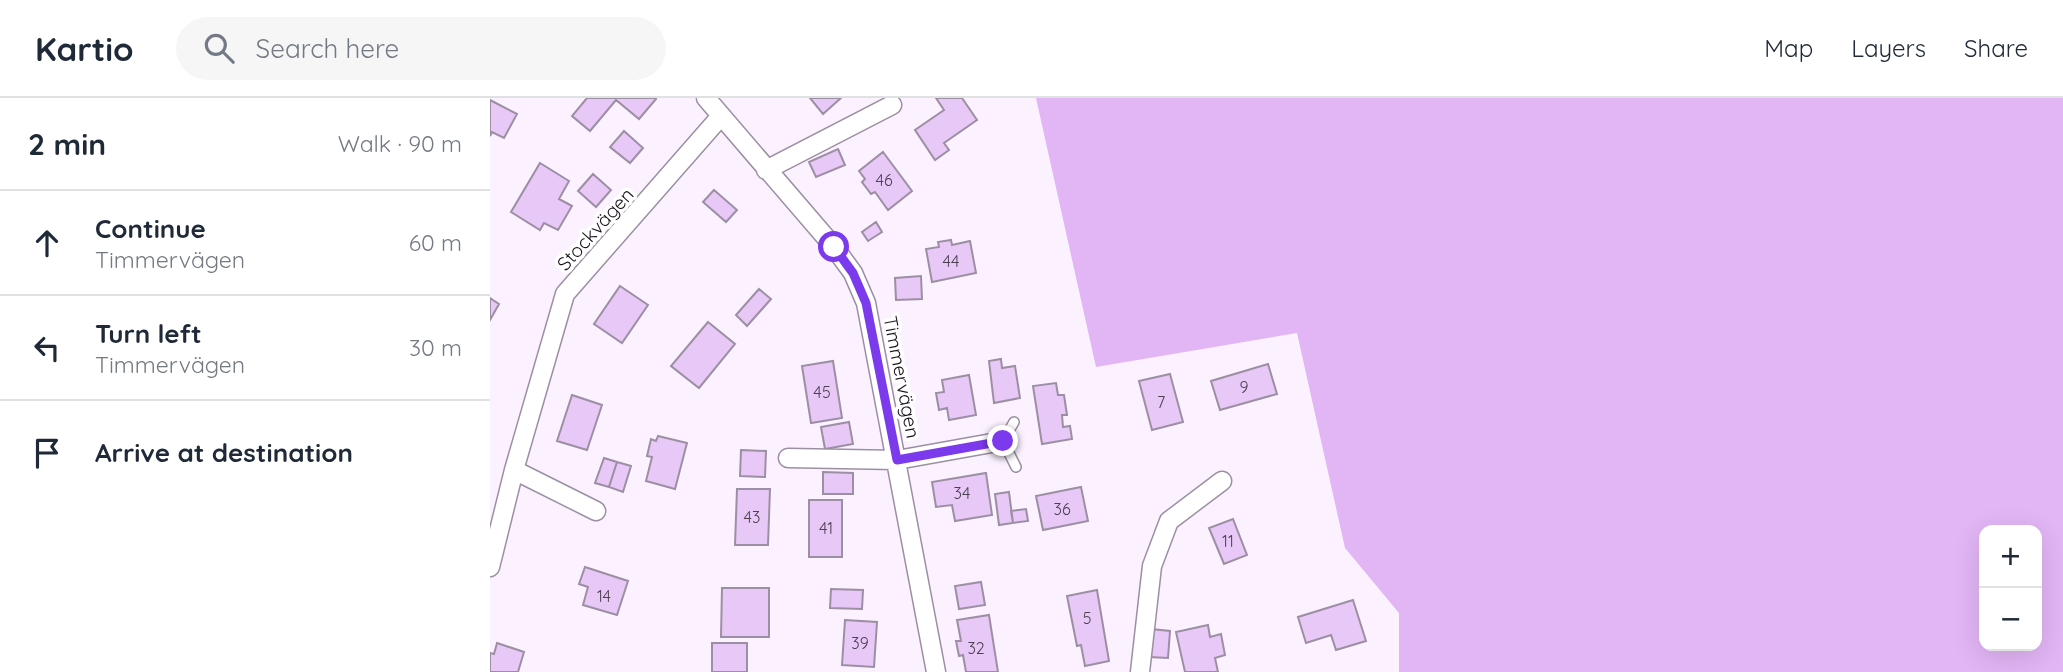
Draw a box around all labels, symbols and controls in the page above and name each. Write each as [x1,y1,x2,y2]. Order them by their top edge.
search box [176,17,666,80]
text: Kartio [35,28,134,69]
icon: search [200,29,238,67]
text: Search here [256,32,399,65]
text: Map [1764,33,1813,63]
text: Layers [1851,33,1926,63]
text: Share [1964,33,2028,63]
text: 2 min [28,125,106,163]
text: Walk · 90 m [338,129,462,158]
house number: 46 [875,170,893,190]
street label: Stockvägen [552,183,638,275]
text: Continue [95,212,206,245]
icon: ahead [28,224,66,262]
text: 60 m [409,228,462,257]
route start [818,231,849,262]
text: Timmervägen [95,245,245,274]
house number: 44 [943,251,959,271]
street label: Timmervägen [878,314,926,440]
text: Turn left [95,317,202,350]
icon: left [28,329,66,367]
text: 30 m [409,333,462,362]
text: Timmervägen [95,350,245,379]
house number: 9 [1240,377,1249,397]
house number: 45 [813,382,831,402]
house number: 7 [1157,392,1165,412]
route end [987,425,1018,456]
icon: arrive [28,434,66,472]
text: Arrive at destination [95,436,353,469]
house number: 34 [954,483,970,503]
house number: 36 [1054,499,1071,519]
house number: 43 [744,507,760,527]
house number: 41 [819,518,833,538]
map controls [1979,525,2042,651]
button: + [1979,525,2042,588]
house number: 11 [1222,531,1234,551]
house number: 14 [597,586,611,606]
button: − [1979,588,2042,651]
house number: 5 [1083,608,1091,628]
house number: 39 [851,633,869,653]
house number: 32 [967,638,985,658]

